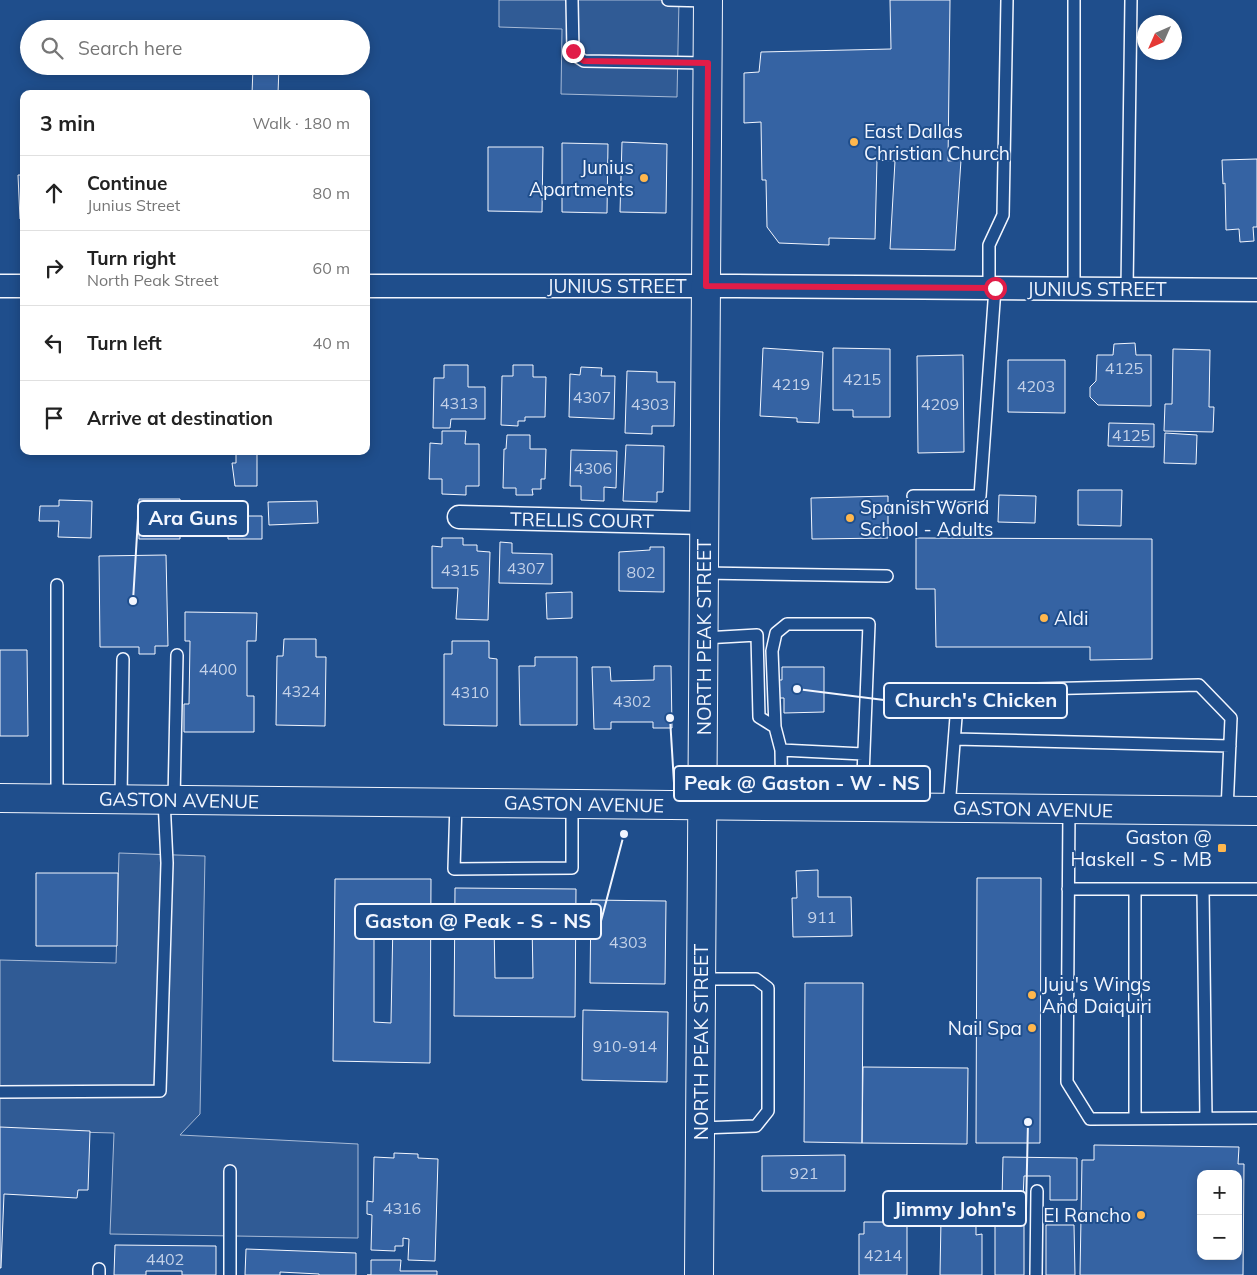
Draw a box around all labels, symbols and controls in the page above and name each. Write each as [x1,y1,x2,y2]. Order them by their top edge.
north arrow [1137,15,1182,60]
search box [20,20,370,75]
icon: search [38,34,66,62]
text: Search here [78,36,182,60]
route end [562,40,585,63]
text: 3 min [40,110,95,136]
text: Walk · 180 m [252,113,350,133]
place label: East Dallas Christian Church [864,119,1010,165]
marker: East Dallas Christian Church [848,136,860,148]
place label: Junius Apartments [529,155,634,201]
text: Continue [87,171,167,195]
marker: Junius Apartments [638,172,650,184]
icon: ahead [40,179,68,207]
text: 80 m [313,183,350,203]
text: Junius Street [87,195,180,215]
text: Turn right [87,246,176,270]
icon: right [40,254,68,282]
text: 60 m [313,258,350,278]
text: North Peak Street [87,270,219,290]
street label: JUNIUS STREET [547,274,687,298]
route start [984,277,1007,300]
street label: JUNIUS STREET [1027,277,1167,301]
icon: left [40,329,68,357]
text: Turn left [87,331,162,355]
text: 40 m [313,333,350,353]
house number: 4125 [1105,358,1143,378]
house number: 4215 [843,369,881,389]
house number: 4219 [772,374,810,394]
house number: 4203 [1017,376,1055,396]
house number: 4307 [573,387,611,407]
house number: 4313 [440,393,478,413]
house number: 4303 [631,394,669,414]
house number: 4209 [921,394,959,414]
icon: arrive [40,404,68,432]
text: Arrive at destination [87,406,273,430]
house number: 4125 [1112,425,1150,445]
house number: 4306 [574,458,612,478]
place label: Spanish World School - Adults [860,495,993,541]
callout: Ara Guns [138,501,248,536]
text: Ara Guns [148,505,238,530]
street label: TRELLIS COURT [510,507,655,533]
marker: Spanish World School - Adults [844,512,856,524]
street label: NORTH PEAK STREET [692,538,716,735]
house number: 4307 [507,558,545,578]
house number: 4315 [441,560,479,580]
house number: 802 [627,562,655,582]
place label: Aldi [1054,606,1088,630]
marker: Aldi [1038,612,1050,624]
house number: 4400 [199,659,237,679]
house number: 4324 [282,681,321,701]
house number: 4310 [451,682,489,702]
callout: Church's Chicken [884,683,1067,718]
text: Church's Chicken [895,687,1057,712]
house number: 4302 [613,691,651,711]
callout: Peak @ Gaston - W - NS [674,766,930,801]
text: Peak @ Gaston - W - NS [684,770,920,795]
street label: GASTON AVENUE [99,787,259,813]
street label: GASTON AVENUE [504,791,664,817]
street label: GASTON AVENUE [953,796,1113,822]
place label: Gaston @ Haskell - S - MB [1071,825,1212,871]
marker: Gaston @ Haskell - S - MB [1216,842,1228,854]
callout: Gaston @ Peak - S - NS [355,904,601,939]
house number: 911 [808,907,836,927]
text: Gaston @ Peak - S - NS [365,908,591,933]
house number: 4303 [609,932,647,952]
street label: NORTH PEAK STREET [689,943,713,1140]
place label: Juju's Wings And Daiquiri [1042,972,1152,1018]
marker: Juju's Wings And Daiquiri [1026,989,1038,1001]
place label: Nail Spa [948,1016,1022,1040]
marker: Nail Spa [1026,1022,1038,1034]
house number: 910-914 [593,1036,658,1056]
house number: 921 [790,1163,818,1183]
map controls [1197,1170,1242,1260]
button: + [1197,1170,1242,1215]
callout: Jimmy John's [883,1191,1026,1226]
text: Jimmy John's [894,1196,1016,1221]
house number: 4316 [383,1198,421,1218]
place label: El Rancho [1043,1203,1131,1227]
marker: El Rancho [1135,1209,1147,1221]
button: − [1197,1215,1242,1260]
house number: 4214 [864,1245,903,1265]
house number: 4402 [146,1249,184,1269]

